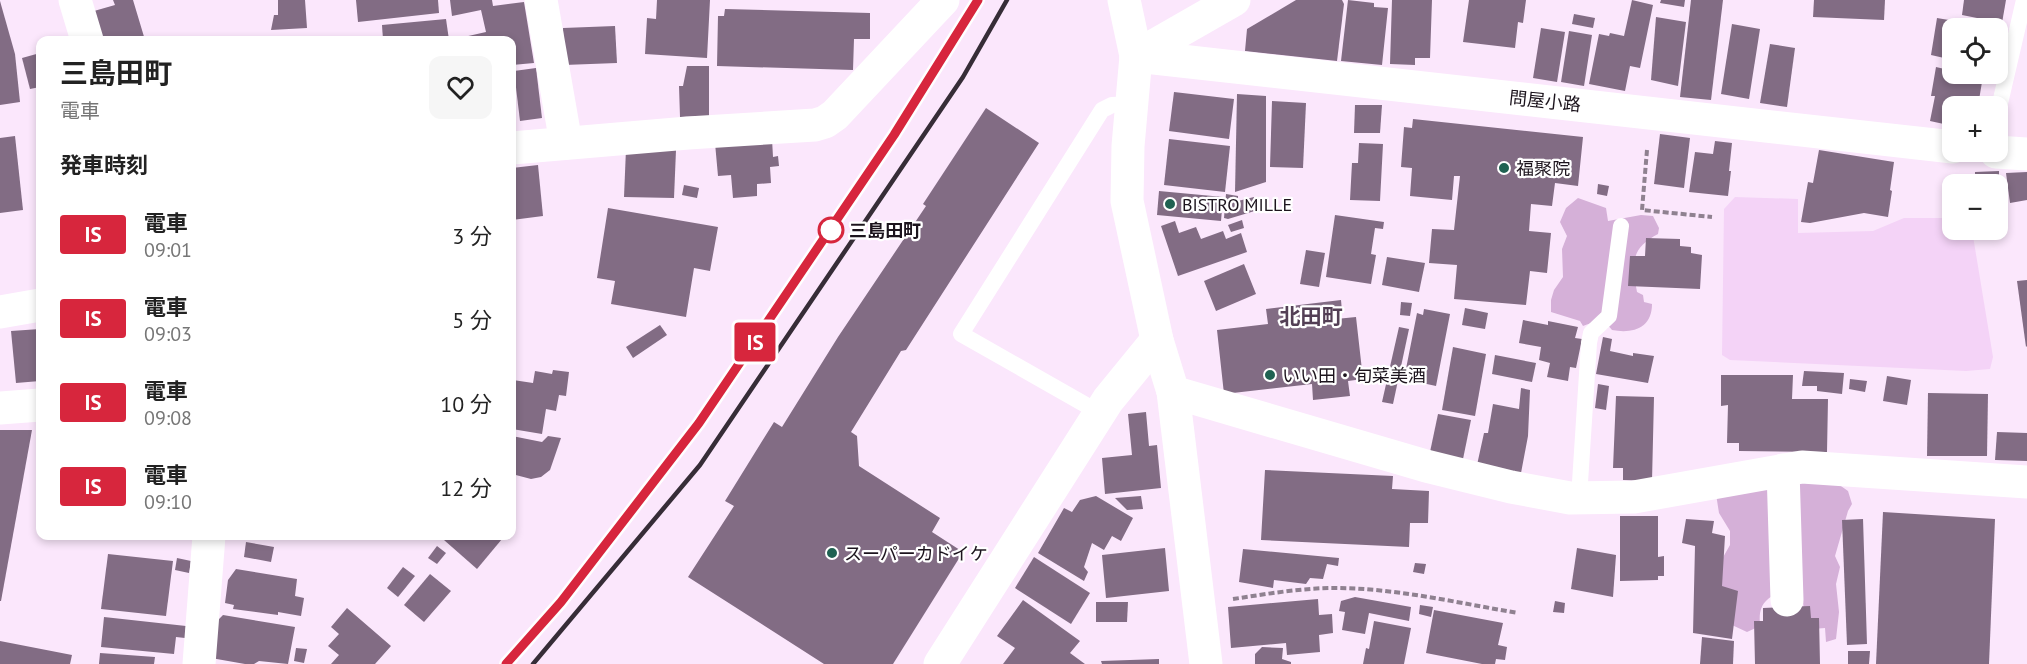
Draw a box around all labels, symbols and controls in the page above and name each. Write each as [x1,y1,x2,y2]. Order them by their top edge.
map controls [1942,18,2008,240]
button: locate [1942,18,2008,84]
text: 三島田町 [60,54,172,91]
button: heart [429,56,492,119]
street label: 問屋小路 [1508,86,1582,116]
button: + [1942,96,2008,162]
text: 電車 [60,98,100,124]
text: 発車時刻 [60,151,148,179]
place label: 福聚院 [1516,157,1570,180]
marker: 福聚院 [1497,161,1511,175]
button: − [1942,174,2008,240]
place label: BISTRO MILLE [1182,193,1292,216]
marker: BISTRO MILLE [1163,197,1177,211]
text: 電車 [144,209,188,237]
marker: 三島田町 [818,217,844,243]
place label: 三島田町 [849,219,921,242]
text: IS [84,221,102,248]
text: 3 分 [452,222,492,250]
text: 09:01 [144,237,192,263]
text: 電車 [144,293,188,321]
district label: 北田町 [1280,303,1343,330]
text: IS [84,305,102,332]
text: 5 分 [452,306,492,334]
text: 09:03 [144,321,192,347]
line badge: IS [728,322,782,362]
text: IS [746,329,764,356]
place label: いい田・旬菜美酒 [1282,364,1426,387]
marker: いい田・旬菜美酒 [1263,368,1277,382]
text: 電車 [144,377,188,405]
text: IS [84,389,102,416]
text: 10 分 [440,390,492,418]
text: 09:08 [144,405,192,431]
text: 電車 [144,461,188,489]
text: IS [84,473,102,500]
text: 12 分 [440,474,492,502]
text: 09:10 [144,489,192,515]
place label: スーパーカドイケ [844,542,988,565]
marker: スーパーカドイケ [825,546,839,560]

